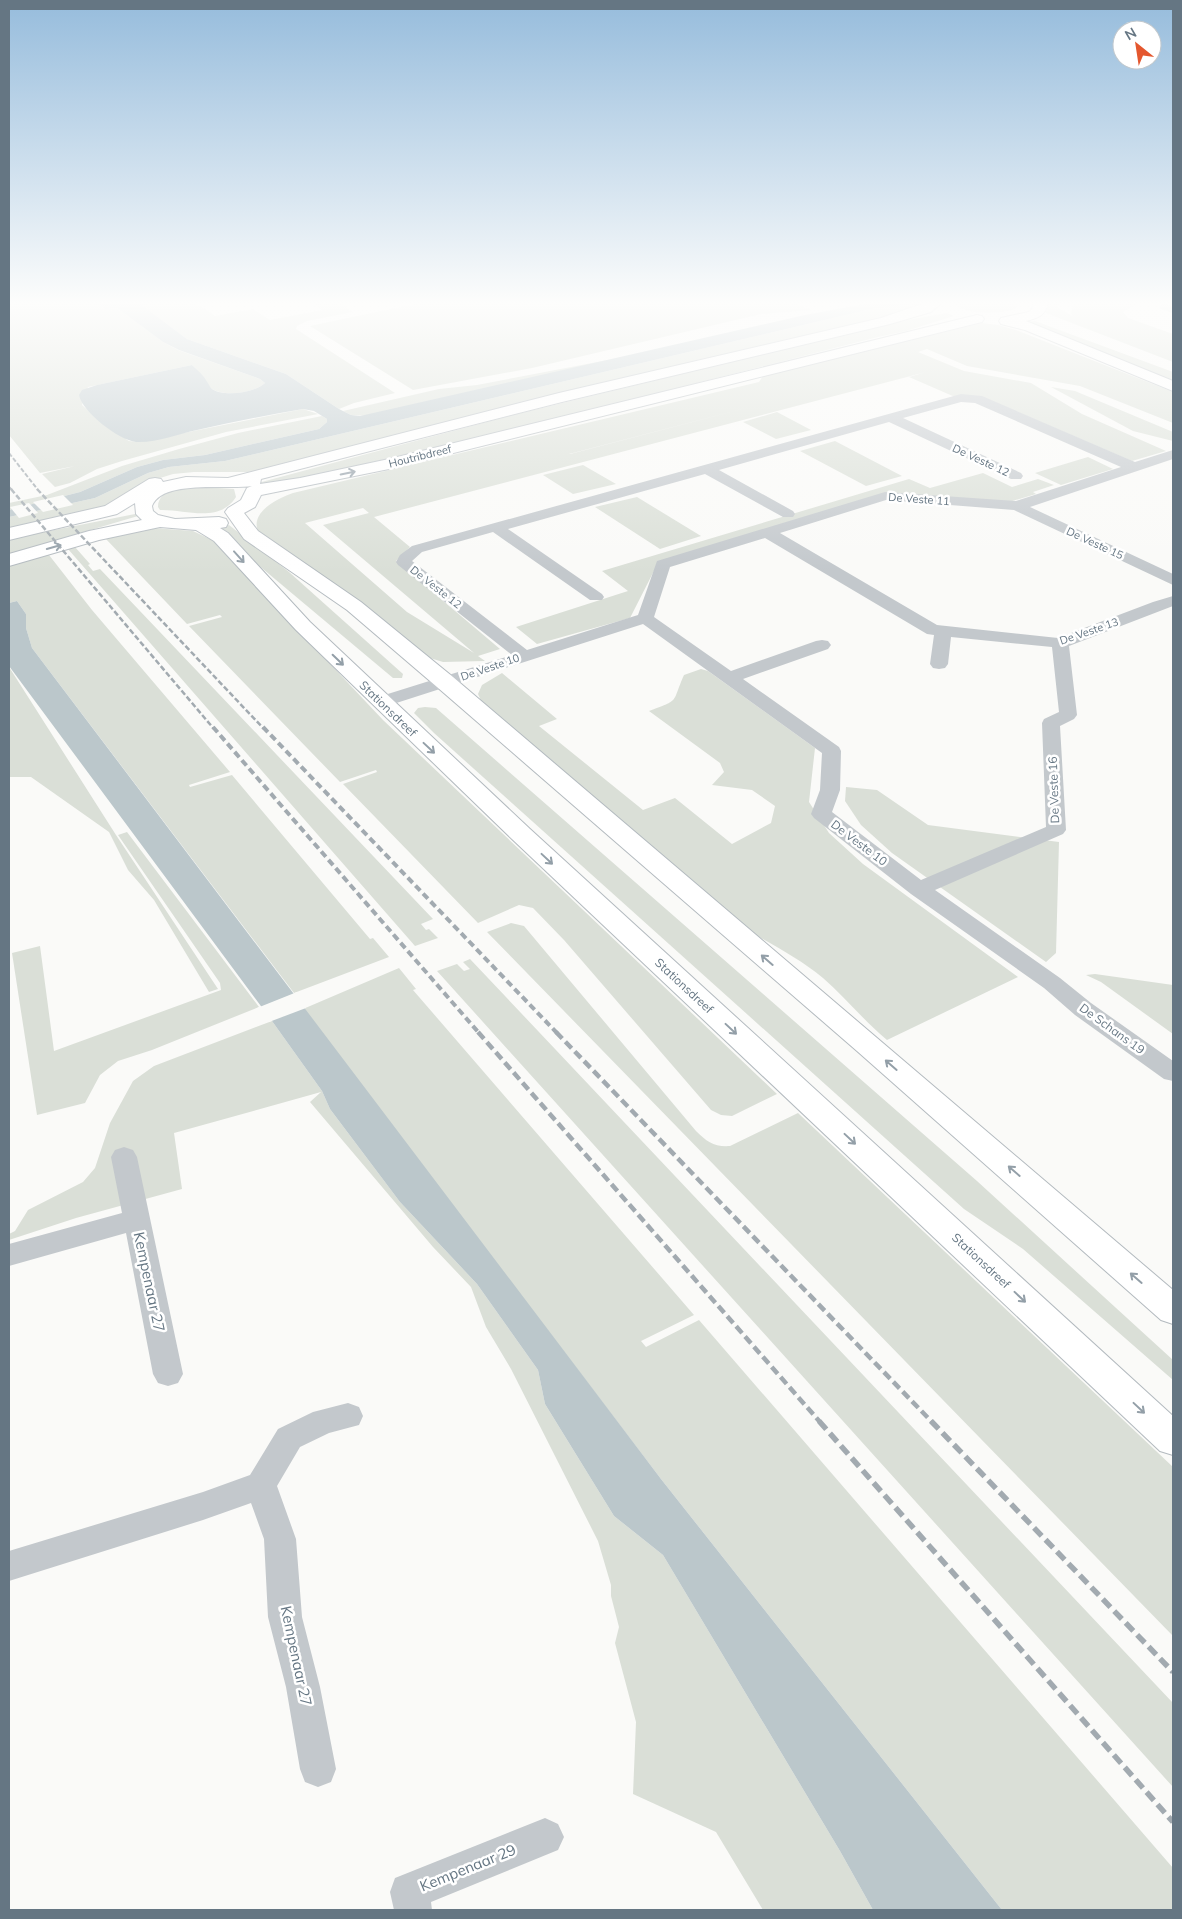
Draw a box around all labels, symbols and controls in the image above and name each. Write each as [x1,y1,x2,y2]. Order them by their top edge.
north arrow [1112,20,1162,70]
text: N [1121,23,1140,44]
street label: Houtribdreef [387,441,453,471]
street label: De Veste 12 [950,441,1012,479]
one-way arrow [339,468,355,477]
street label: De Veste 11 [888,490,950,508]
street label: De Veste 15 [1064,524,1126,562]
one-way arrow [45,542,61,552]
one-way arrow [233,550,244,563]
street label: De Veste 12 [408,563,465,612]
street label: De Veste 13 [1058,614,1120,648]
street label: De Veste 10 [459,650,522,684]
one-way arrow [331,654,344,666]
street label: Stationsdreef [356,677,421,741]
one-way arrow [423,742,435,754]
street label: De Veste 16 [1045,756,1062,824]
street label: De Veste 10 [828,816,891,869]
one-way arrow [541,853,554,865]
street label: Stationsdreef [652,955,717,1017]
one-way arrow [760,955,773,966]
street label: De Schans 19 [1077,1000,1148,1057]
one-way arrow [724,1023,737,1035]
one-way arrow [885,1059,898,1070]
one-way arrow [844,1133,856,1145]
one-way arrow [1007,1166,1020,1177]
street label: Kempenaar 27 [130,1230,169,1334]
street label: Stationsdreef [949,1230,1014,1292]
one-way arrow [1130,1272,1143,1284]
one-way arrow [1014,1291,1026,1303]
one-way arrow [1133,1402,1146,1414]
street label: Kempenaar 27 [277,1604,316,1708]
street label: Kempenaar 29 [417,1840,519,1895]

